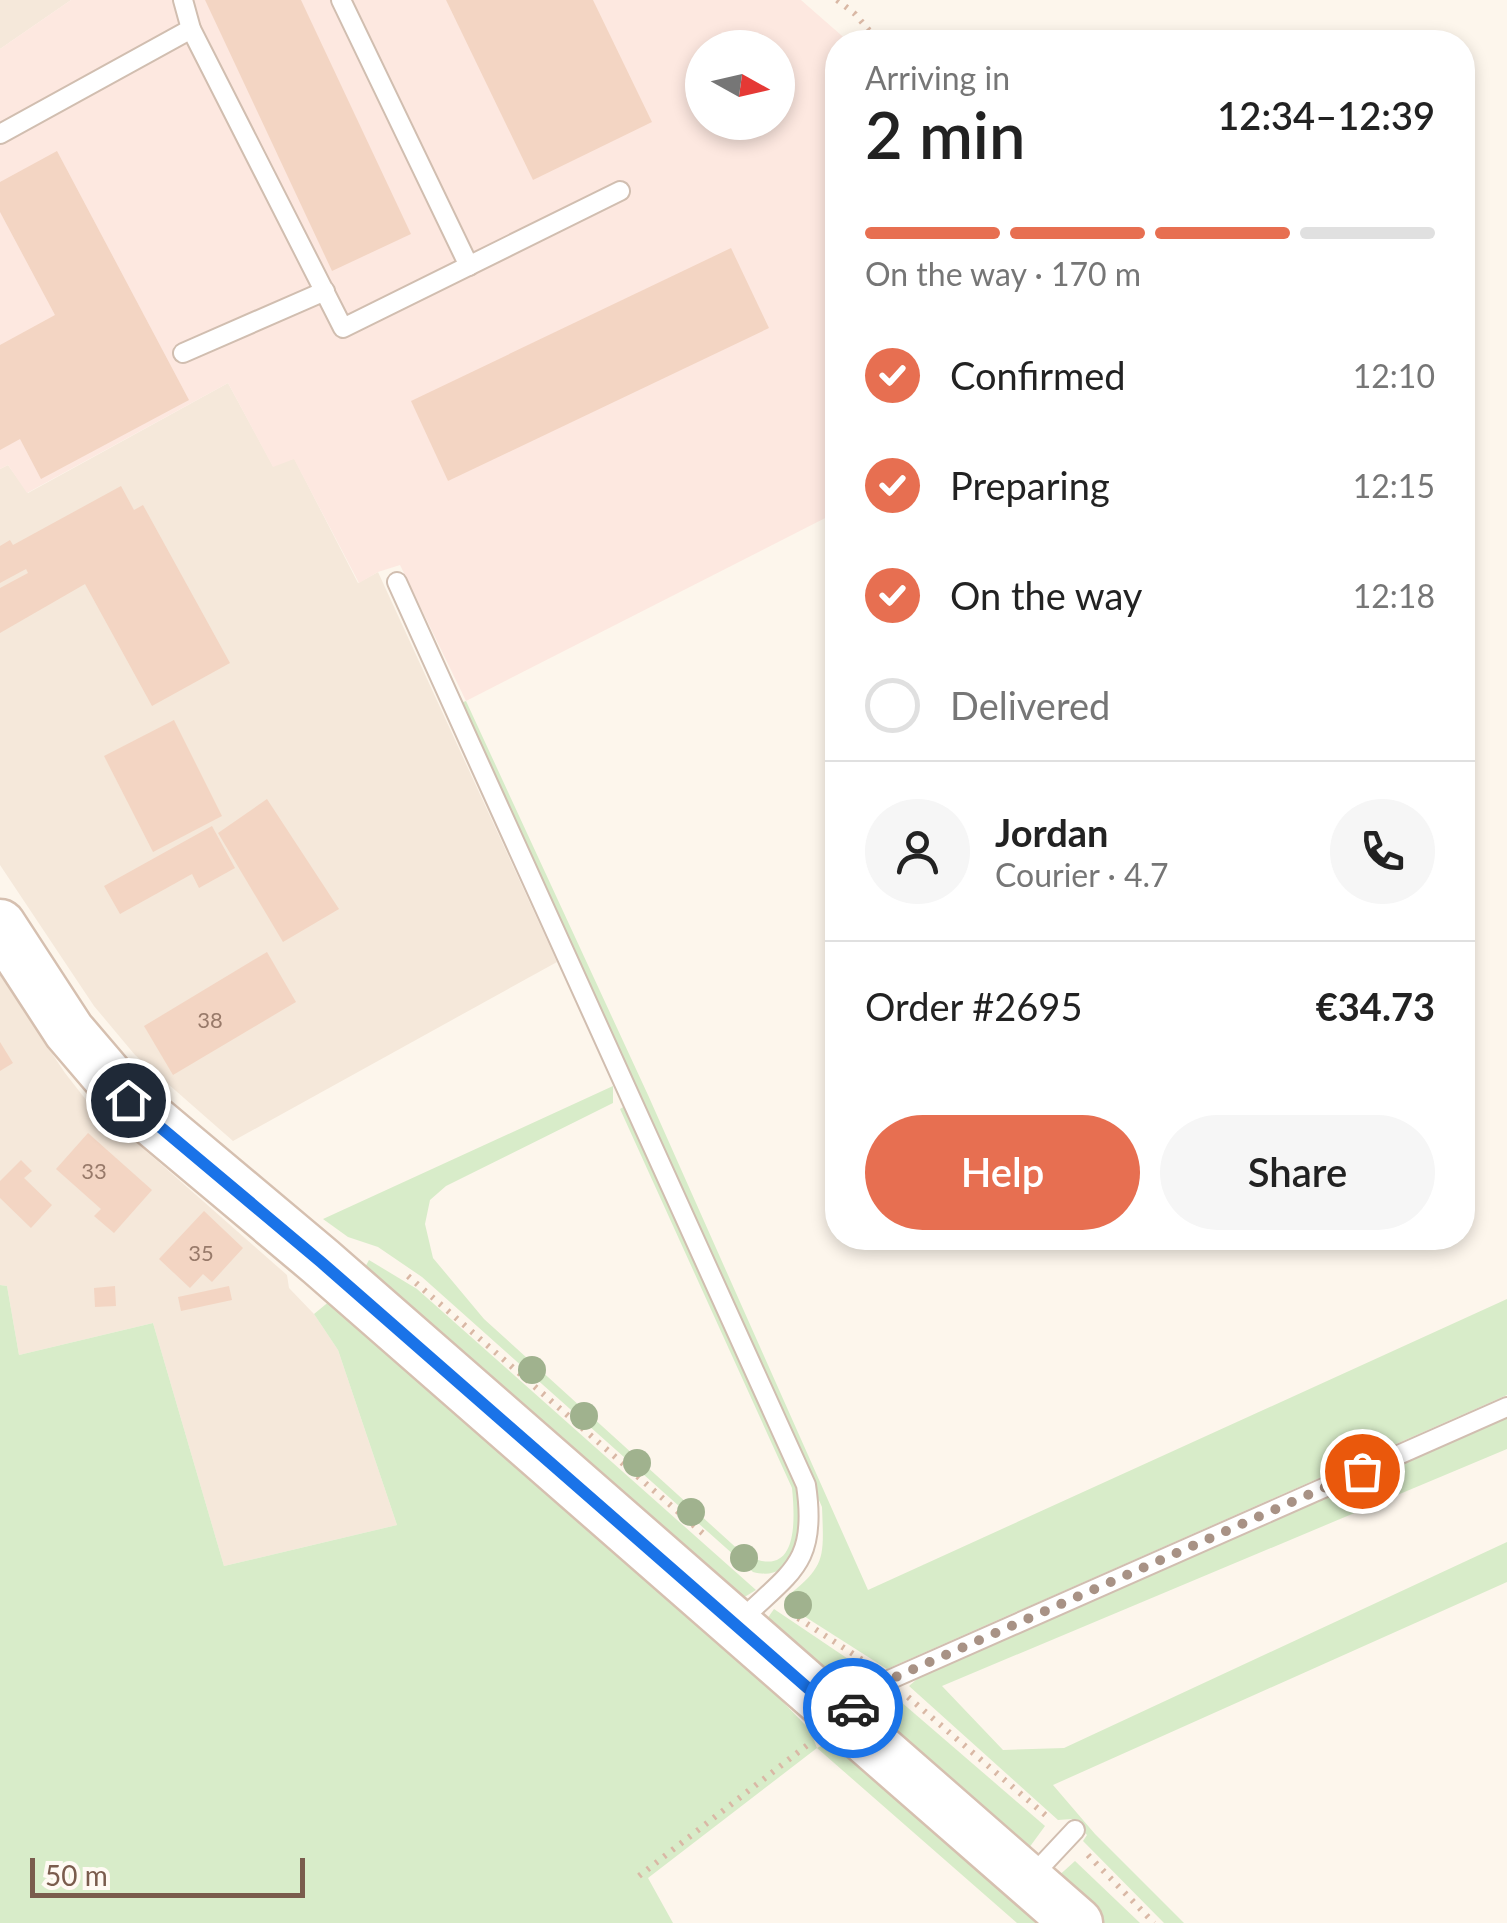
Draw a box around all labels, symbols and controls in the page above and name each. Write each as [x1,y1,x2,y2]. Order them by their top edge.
north arrow [685,30,795,140]
map controls [685,30,795,140]
text: Arriving in [865,58,1010,97]
text: 12:34–12:39 [1217,92,1435,138]
text: 2 min [865,95,1025,173]
text: On the way · 170 m [865,254,1141,293]
icon: check [865,348,920,403]
text: Confirmed [950,352,1126,398]
text: 12:10 [1353,356,1435,395]
icon: check [865,458,920,513]
text: Preparing [950,462,1110,508]
text: 12:15 [1353,466,1435,505]
icon: check [865,568,920,623]
text: On the way [950,572,1142,618]
text: 12:18 [1353,576,1435,615]
text: Delivered [950,682,1110,728]
button: person [865,799,970,904]
button: phone [1330,799,1435,904]
text: Jordan [995,809,1108,855]
text: Courier · 4.7 [995,855,1169,894]
text: Order #2695 [865,983,1082,1029]
text: €34.73 [1316,983,1435,1029]
house number: 38 [197,1006,223,1033]
pin [86,1058,171,1143]
icon: home [101,1073,156,1128]
button: Help [865,1115,1140,1230]
button: Share [1160,1115,1435,1230]
house number: 33 [81,1157,107,1184]
house number: 35 [188,1239,214,1266]
pin [1320,1429,1405,1514]
icon: bag [1335,1444,1390,1499]
courier [803,1658,903,1758]
icon: car [826,1681,881,1736]
scale bar [30,1853,305,1898]
text: 50 m [45,1858,108,1892]

